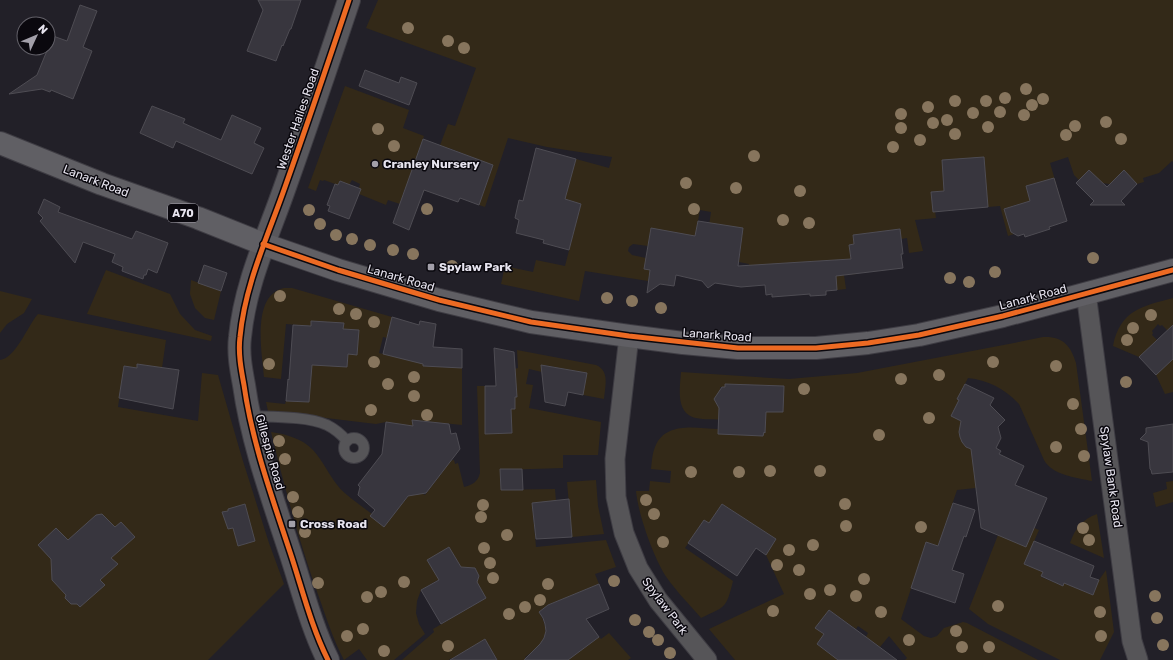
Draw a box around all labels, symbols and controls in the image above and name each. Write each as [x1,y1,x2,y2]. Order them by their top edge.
north arrow [16,16,56,56]
text: N [35,22,50,37]
street label: Wester Hailes Road [274,67,322,171]
place label: Cranley Nursery [383,157,479,171]
marker: Cranley Nursery [370,159,380,169]
street label: Lanark Road [61,162,131,200]
road number: A70 [168,204,198,222]
place label: Spylaw Park [439,260,512,274]
street label: Lanark Road [366,262,436,294]
marker: Spylaw Park [426,262,436,272]
street label: Lanark Road [998,281,1068,313]
street label: Lanark Road [682,326,752,344]
street label: Gillespie Road [253,413,287,491]
street label: Spylaw Bank Road [1097,425,1125,529]
place label: Cross Road [300,517,367,531]
marker: Cross Road [287,519,297,529]
street label: Spylaw Park [639,575,691,638]

